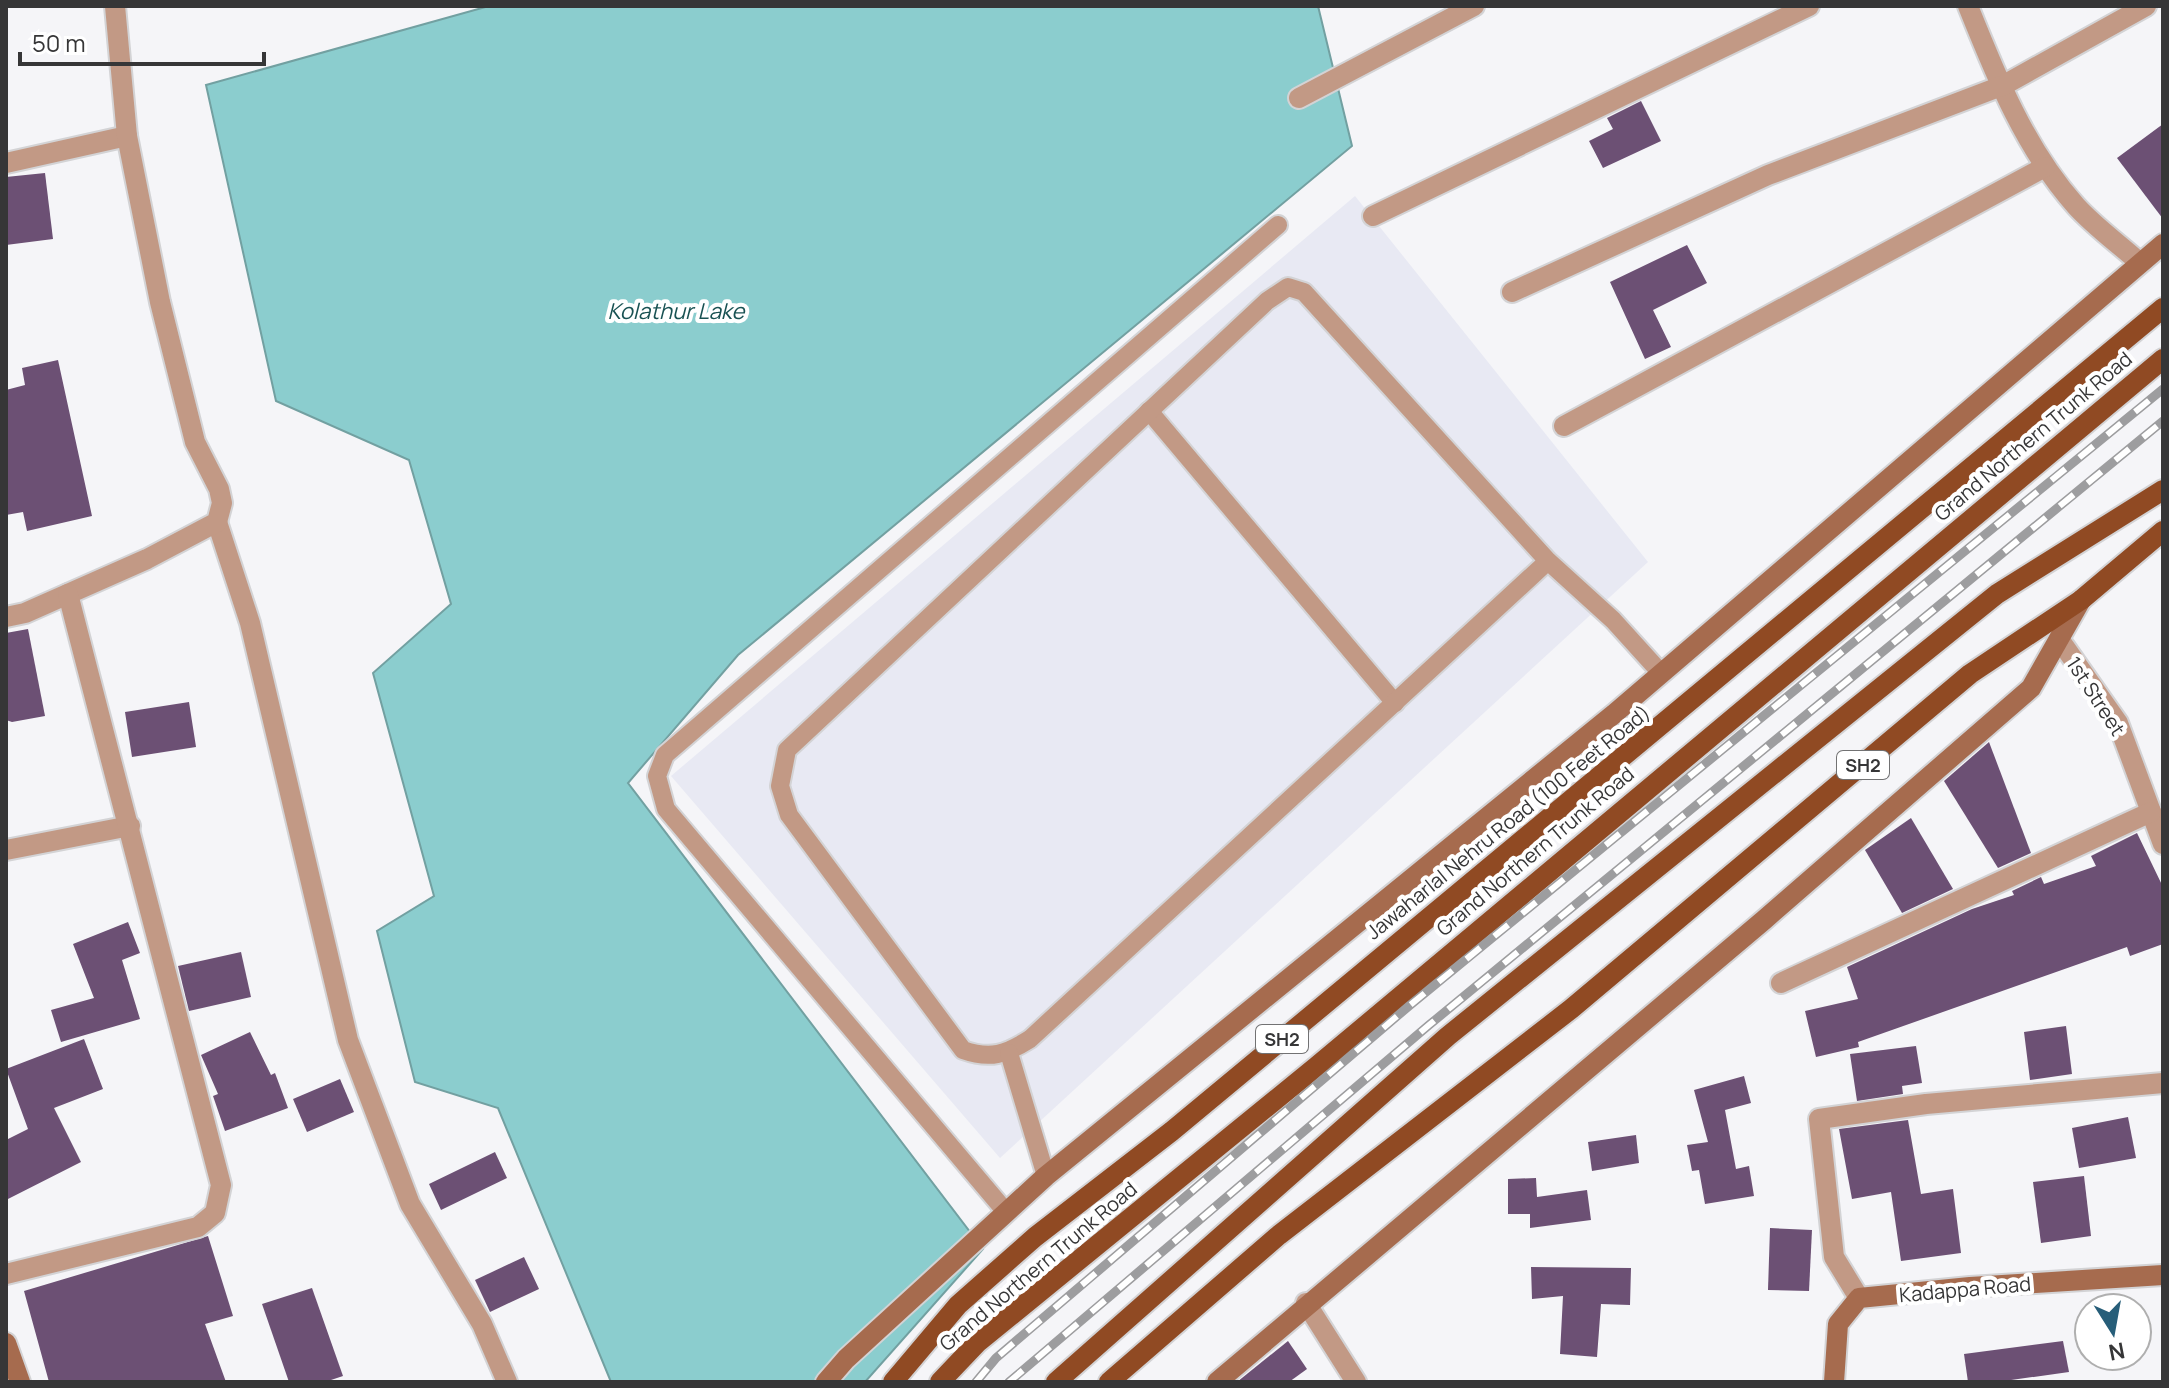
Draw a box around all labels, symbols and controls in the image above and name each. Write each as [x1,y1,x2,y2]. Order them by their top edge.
scale bar [20,16,264,66]
text: 50 m [32,26,86,59]
water label: Kolathur Lake [608,296,746,326]
street label: Grand Northern Trunk Road [1928,345,2138,527]
street label: 1st Street [2060,651,2132,741]
street label: Jawaharlal Nehru Road (100 Feet Road) [1360,699,1656,945]
road number: SH2 [1837,751,1889,779]
street label: Grand Northern Trunk Road [1430,760,1640,942]
road number: SH2 [1256,1025,1308,1053]
street label: Grand Northern Trunk Road [933,1175,1143,1357]
street label: Kadappa Road [1898,1270,2032,1308]
north arrow [2073,1292,2153,1372]
text: N [2106,1335,2127,1368]

